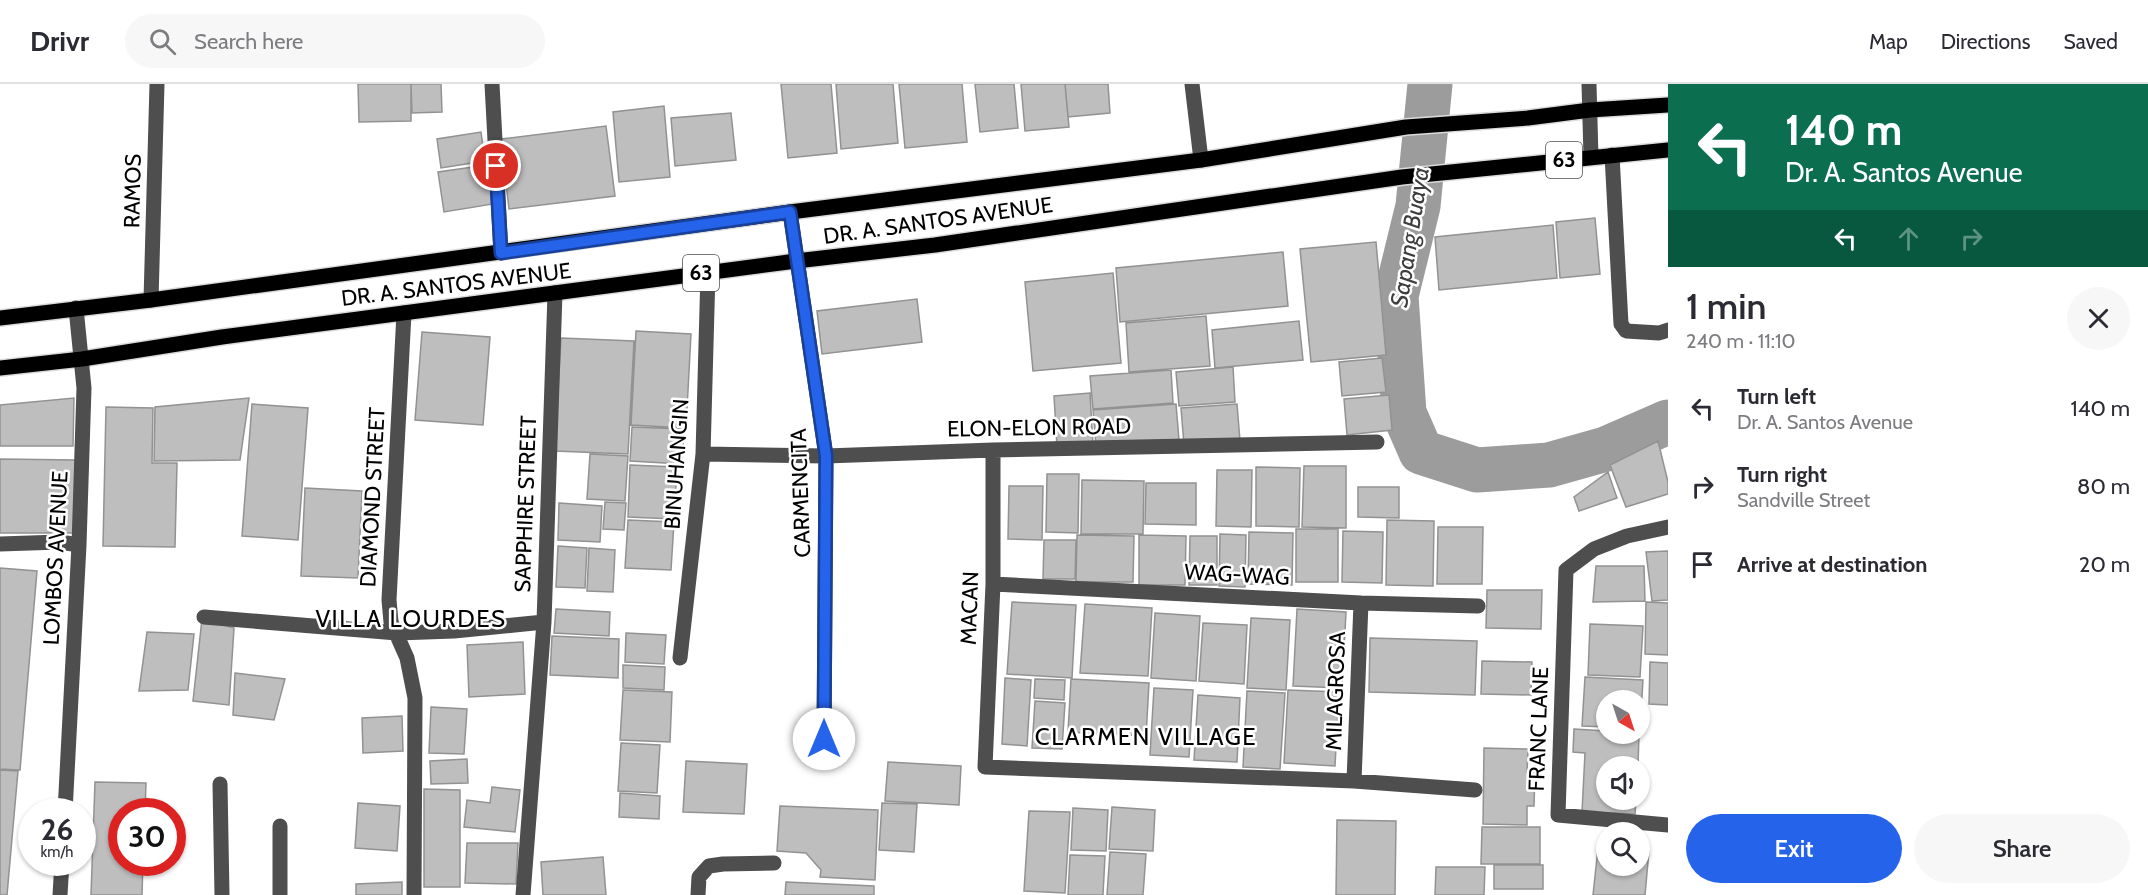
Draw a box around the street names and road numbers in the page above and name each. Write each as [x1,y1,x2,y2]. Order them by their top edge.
road number: 63 [1546,142,1582,178]
street label: RAMOS [118,153,147,228]
street label: DR. A. SANTOS AVENUE [822,191,1055,250]
road number: 63 [683,255,719,291]
street label: DR. A. SANTOS AVENUE [340,257,573,312]
street label: BINUHANGIN [658,398,695,530]
street label: DIAMOND STREET [354,406,391,588]
street label: ELON-ELON ROAD [947,412,1131,443]
street label: SAPPHIRE STREET [509,415,542,593]
street label: CARMENCITA [785,428,816,558]
street label: LOMBOS AVENUE [37,470,74,646]
street label: WAG-WAG [1184,558,1290,591]
street label: MACAN [955,571,984,645]
street label: MILAGROSA [1320,631,1351,751]
street label: FRANC LANE [1523,666,1554,792]

